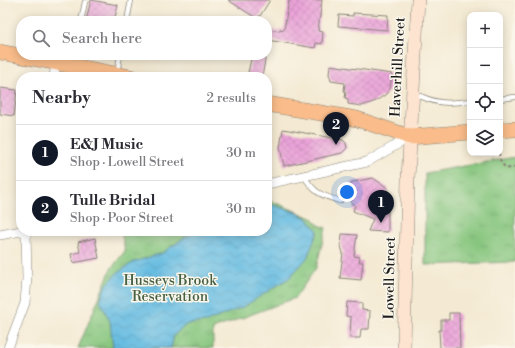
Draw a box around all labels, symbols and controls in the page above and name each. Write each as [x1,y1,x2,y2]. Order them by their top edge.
map controls [467,12,503,156]
button: + [467,12,503,48]
search box [16,16,272,60]
street label: Haverhill Street [386,17,410,117]
icon: search [30,27,52,49]
text: Search here [62,29,142,48]
button: − [467,48,503,84]
button: locate [467,84,503,120]
text: Nearby [32,87,91,109]
text: 2 results [207,90,256,106]
pin: 2 [323,112,349,145]
button: layers [467,120,503,156]
text: E&J Music [70,135,143,154]
text: 1 [42,145,48,161]
text: 30 m [226,145,256,161]
text: Shop · Lowell Street [70,154,184,170]
your location [337,182,357,202]
pin: 1 [368,190,394,223]
text: Tulle Bridal [70,191,155,210]
text: 2 [41,201,49,217]
text: 30 m [226,201,256,217]
text: Shop · Poor Street [70,210,174,226]
street label: Lowell Street [380,236,400,320]
park label: Husseys Brook Reservation [123,272,217,306]

